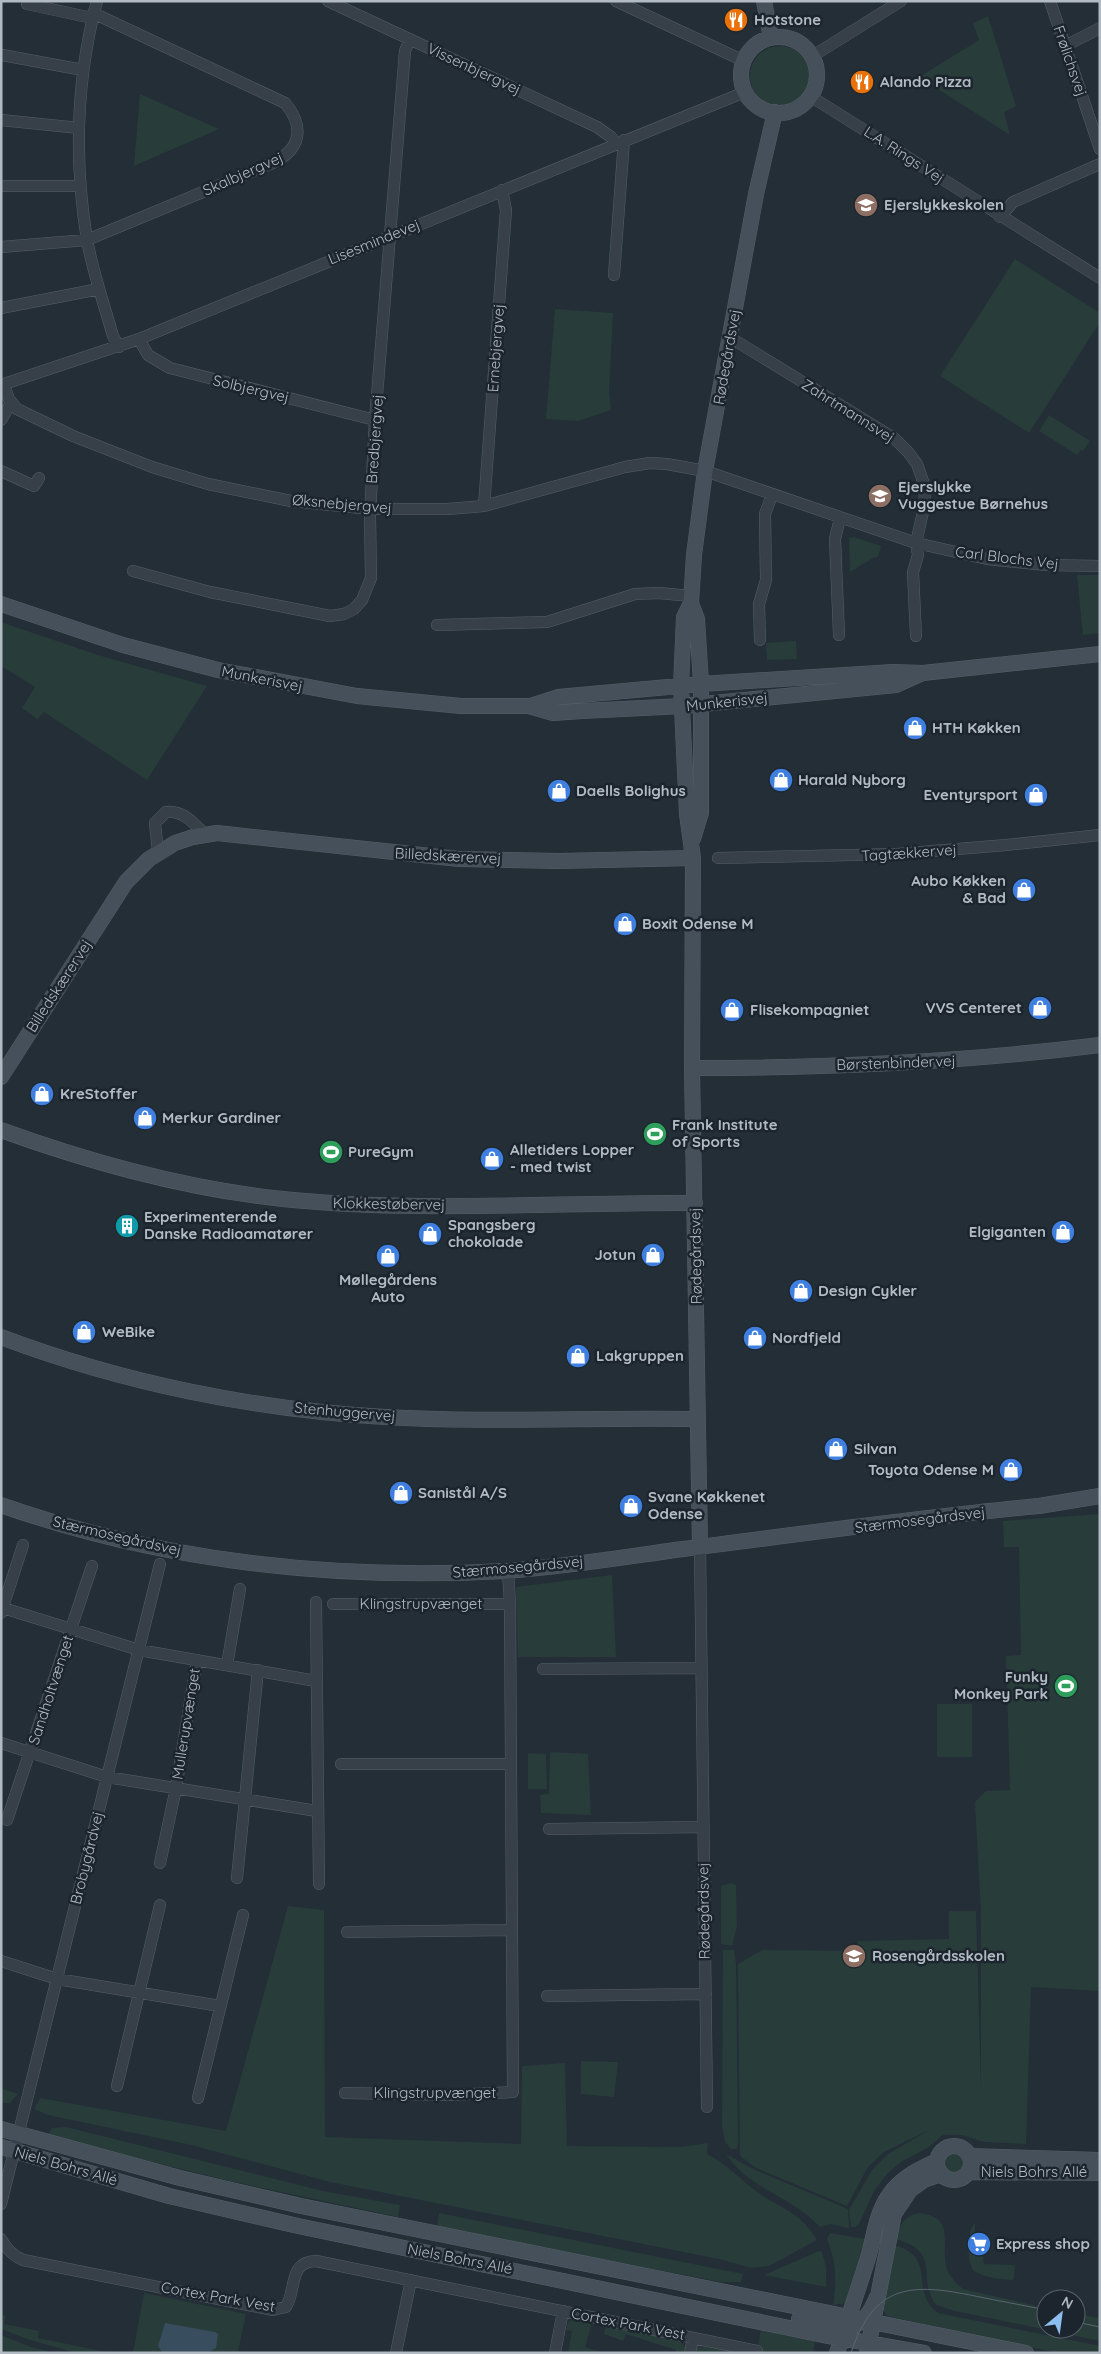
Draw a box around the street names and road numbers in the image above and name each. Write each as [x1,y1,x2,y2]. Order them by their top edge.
street label: Frølichsvej [1050,23,1091,99]
street label: Vissenbjergvej [424,39,524,99]
street label: L.A. Rings Vej [861,122,948,188]
street label: Skalbjergvej [200,147,286,200]
street label: Lisesmindevej [325,215,422,269]
street label: Ernebjergvej [483,303,508,393]
street label: Rødegårdsvej [709,308,744,406]
street label: Solbjergvej [211,370,291,407]
street label: Zahrtmannsvej [798,375,898,447]
street label: Bredbjergvej [362,394,387,484]
street label: Øksnebjergvej [291,490,393,517]
street label: Carl Blochs Vej [954,542,1060,573]
street label: Munkerisvej [220,661,304,696]
street label: Munkerisvej [685,688,769,715]
street label: Tagtækkervej [861,840,957,865]
street label: Billedskærervej [394,843,502,868]
street label: Billedskærervej [22,936,96,1036]
street label: Børstenbindervej [836,1051,956,1074]
street label: Klokkestøbervej [333,1193,445,1214]
street label: Rødegårdsvej [685,1207,706,1305]
street label: Stenhuggervej [294,1398,396,1425]
street label: Stærmosegårdsvej [854,1502,986,1537]
street label: Stærmosegårdsvej [51,1511,183,1560]
street label: Stærmosegårdsvej [452,1551,584,1582]
street label: Klingstrupvænget [360,1594,482,1613]
street label: Sandholtvænget [24,1633,77,1747]
street label: Mullerupvænget [167,1667,204,1781]
street label: Brobygårdvej [66,1810,107,1906]
street label: Rødegårdsvej [693,1862,714,1960]
street label: Klingstrupvænget [374,2083,496,2102]
street label: Niels Bohrs Allé [12,2142,120,2189]
street label: Niels Bohrs Allé [981,2162,1087,2181]
street label: Niels Bohrs Allé [406,2239,514,2278]
street label: Cortex Park Vest [160,2277,277,2316]
street label: Cortex Park Vest [570,2303,687,2344]

